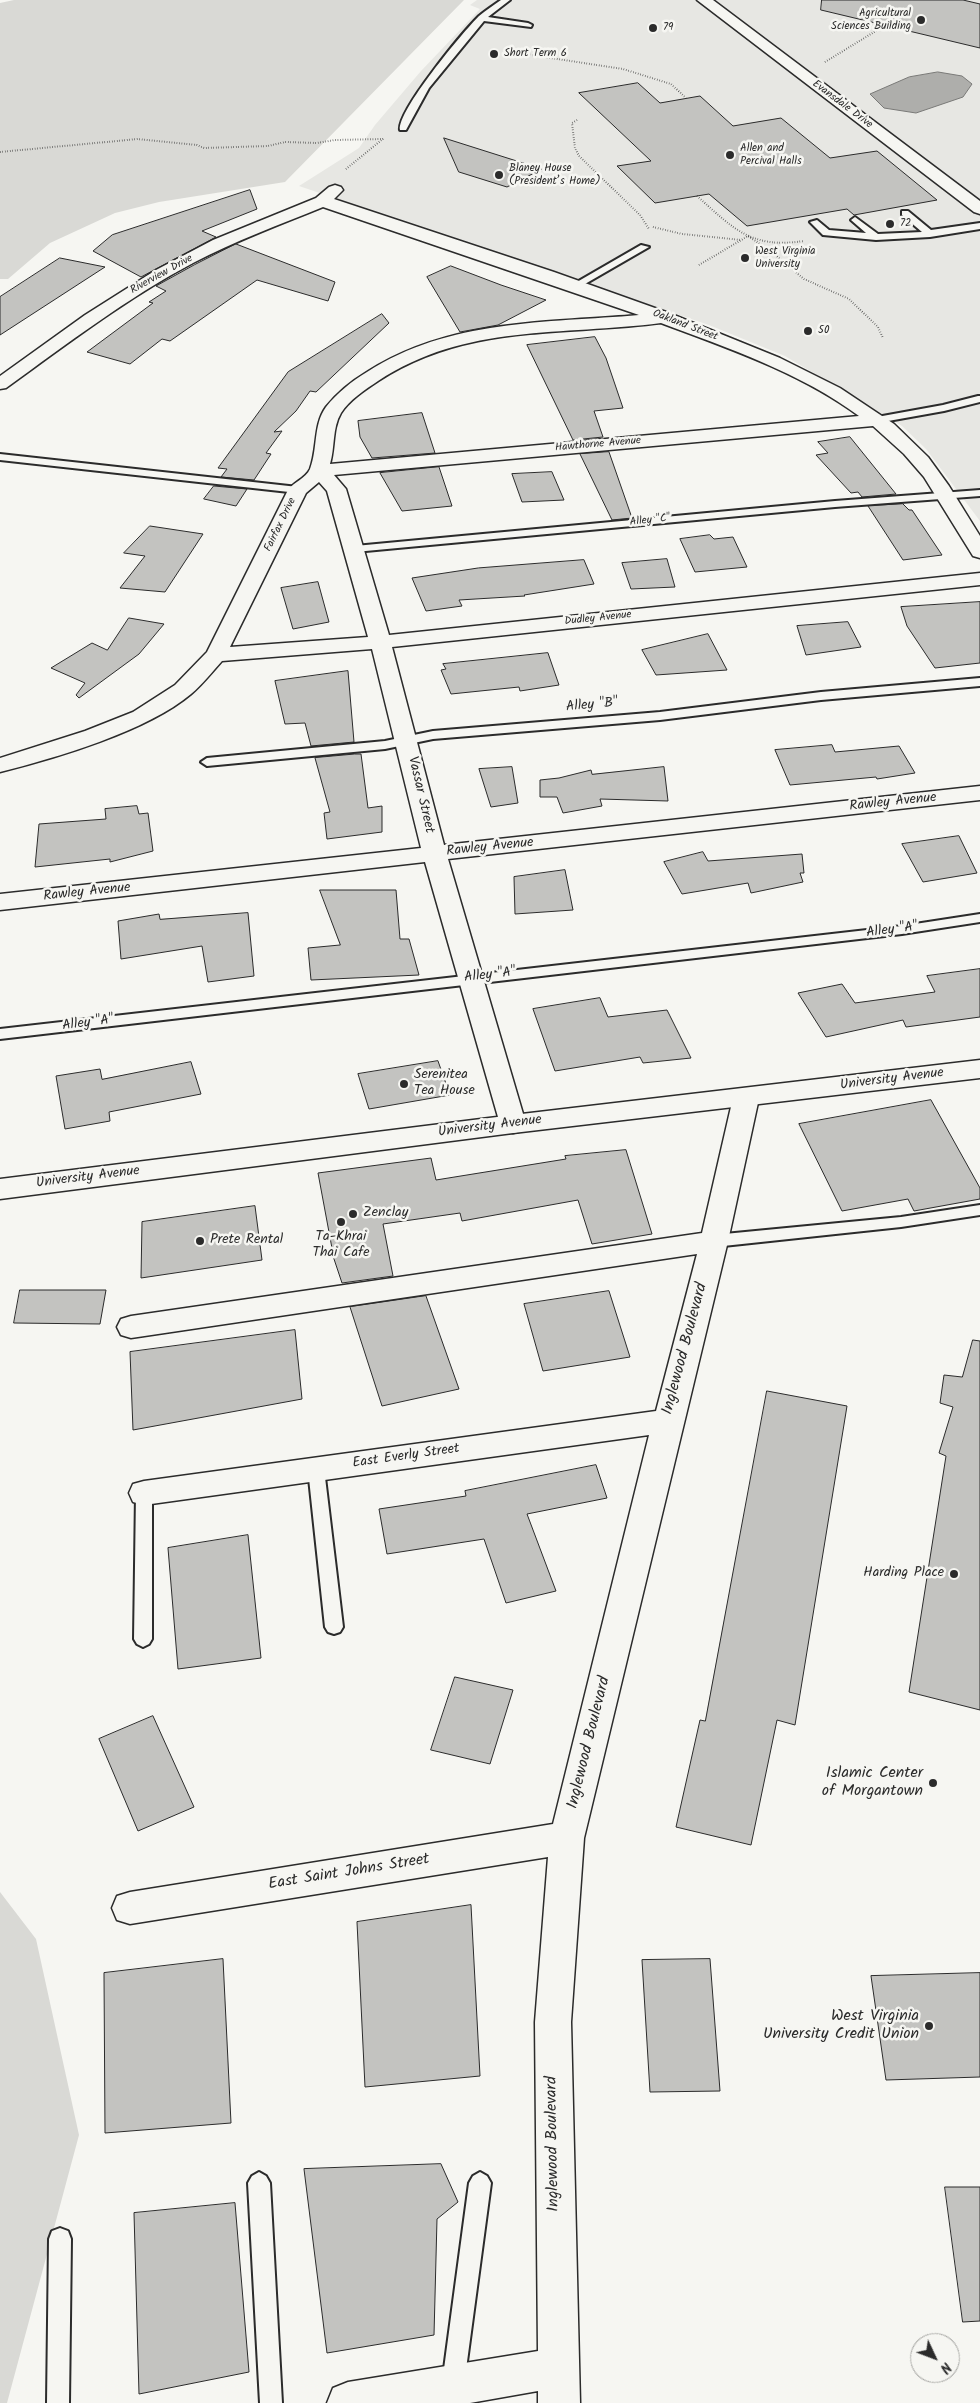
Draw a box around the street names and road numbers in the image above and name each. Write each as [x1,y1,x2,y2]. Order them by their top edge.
street label: Evansdale Drive [809,78,875,132]
street label: Riverview Drive [129,252,195,298]
street label: Oakland Street [651,308,719,344]
street label: Hawthorne Avenue [554,435,642,455]
street label: Fairfax Drive [262,496,300,554]
street label: Alley "C" [629,512,671,530]
street label: Dudley Avenue [564,609,632,629]
street label: Alley "B" [565,695,619,717]
street label: Vassar Street [403,755,437,835]
street label: Rawley Avenue [849,790,937,816]
street label: Rawley Avenue [446,835,534,861]
street label: Rawley Avenue [43,880,131,906]
street label: Alley "A" [865,920,919,942]
street label: Alley "A" [463,965,517,987]
street label: Alley "A" [61,1013,115,1035]
street label: University Avenue [839,1065,945,1095]
street label: University Avenue [437,1112,543,1142]
street label: University Avenue [35,1163,141,1193]
street label: Inglewood Boulevard [659,1281,713,1417]
street label: East Everly Street [351,1441,461,1473]
street label: Inglewood Boulevard [564,1675,616,1811]
street label: East Saint Johns Street [267,1851,431,1895]
street label: Inglewood Boulevard [543,2076,565,2212]

